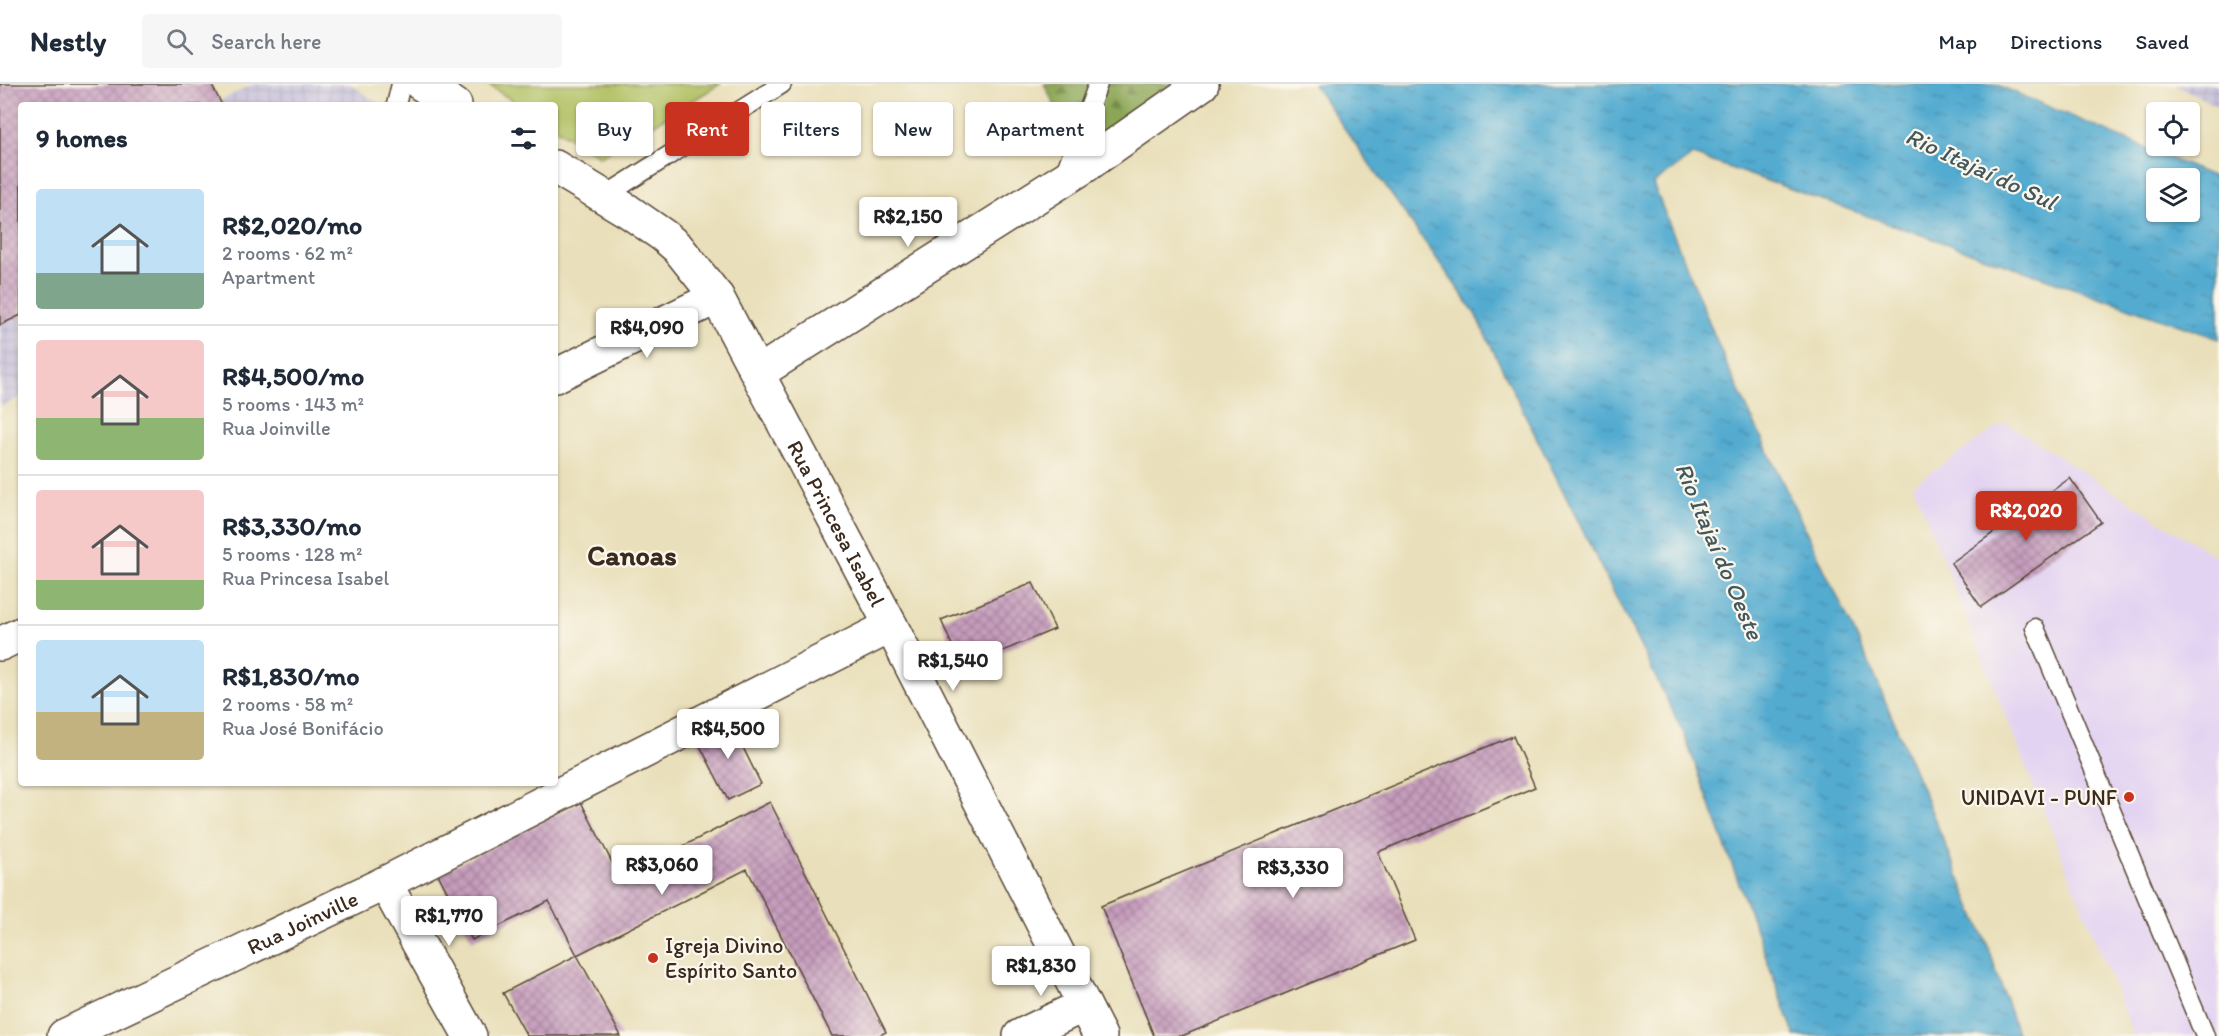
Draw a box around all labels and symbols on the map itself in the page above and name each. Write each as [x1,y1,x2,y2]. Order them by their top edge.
water label: Rio Itajaí do Sul [1901,121,2063,217]
pin: R$2,150 [853,197,963,248]
pin: R$4,090 [592,308,702,359]
street label: Rua Princesa Isabel [781,436,891,611]
water label: Rio Itajaí do Oeste [1669,458,1770,645]
pin: R$2,020 [1971,491,2081,542]
district label: Canoas [587,538,677,572]
pin: R$1,540 [898,641,1008,692]
pin: R$4,500 [673,709,783,760]
place label: UNIDAVI - PUNF [1961,784,2118,811]
marker: UNIDAVI - PUNF [2122,790,2136,804]
pin: R$3,060 [607,845,717,896]
pin: R$3,330 [1238,848,1348,899]
street label: Rua Joinville [243,885,362,961]
pin: R$1,770 [394,896,504,947]
place label: Igreja Divino Espírito Santo [665,932,797,984]
pin: R$1,830 [986,946,1096,997]
marker: Igreja Divino Espírito Santo [646,951,660,965]

